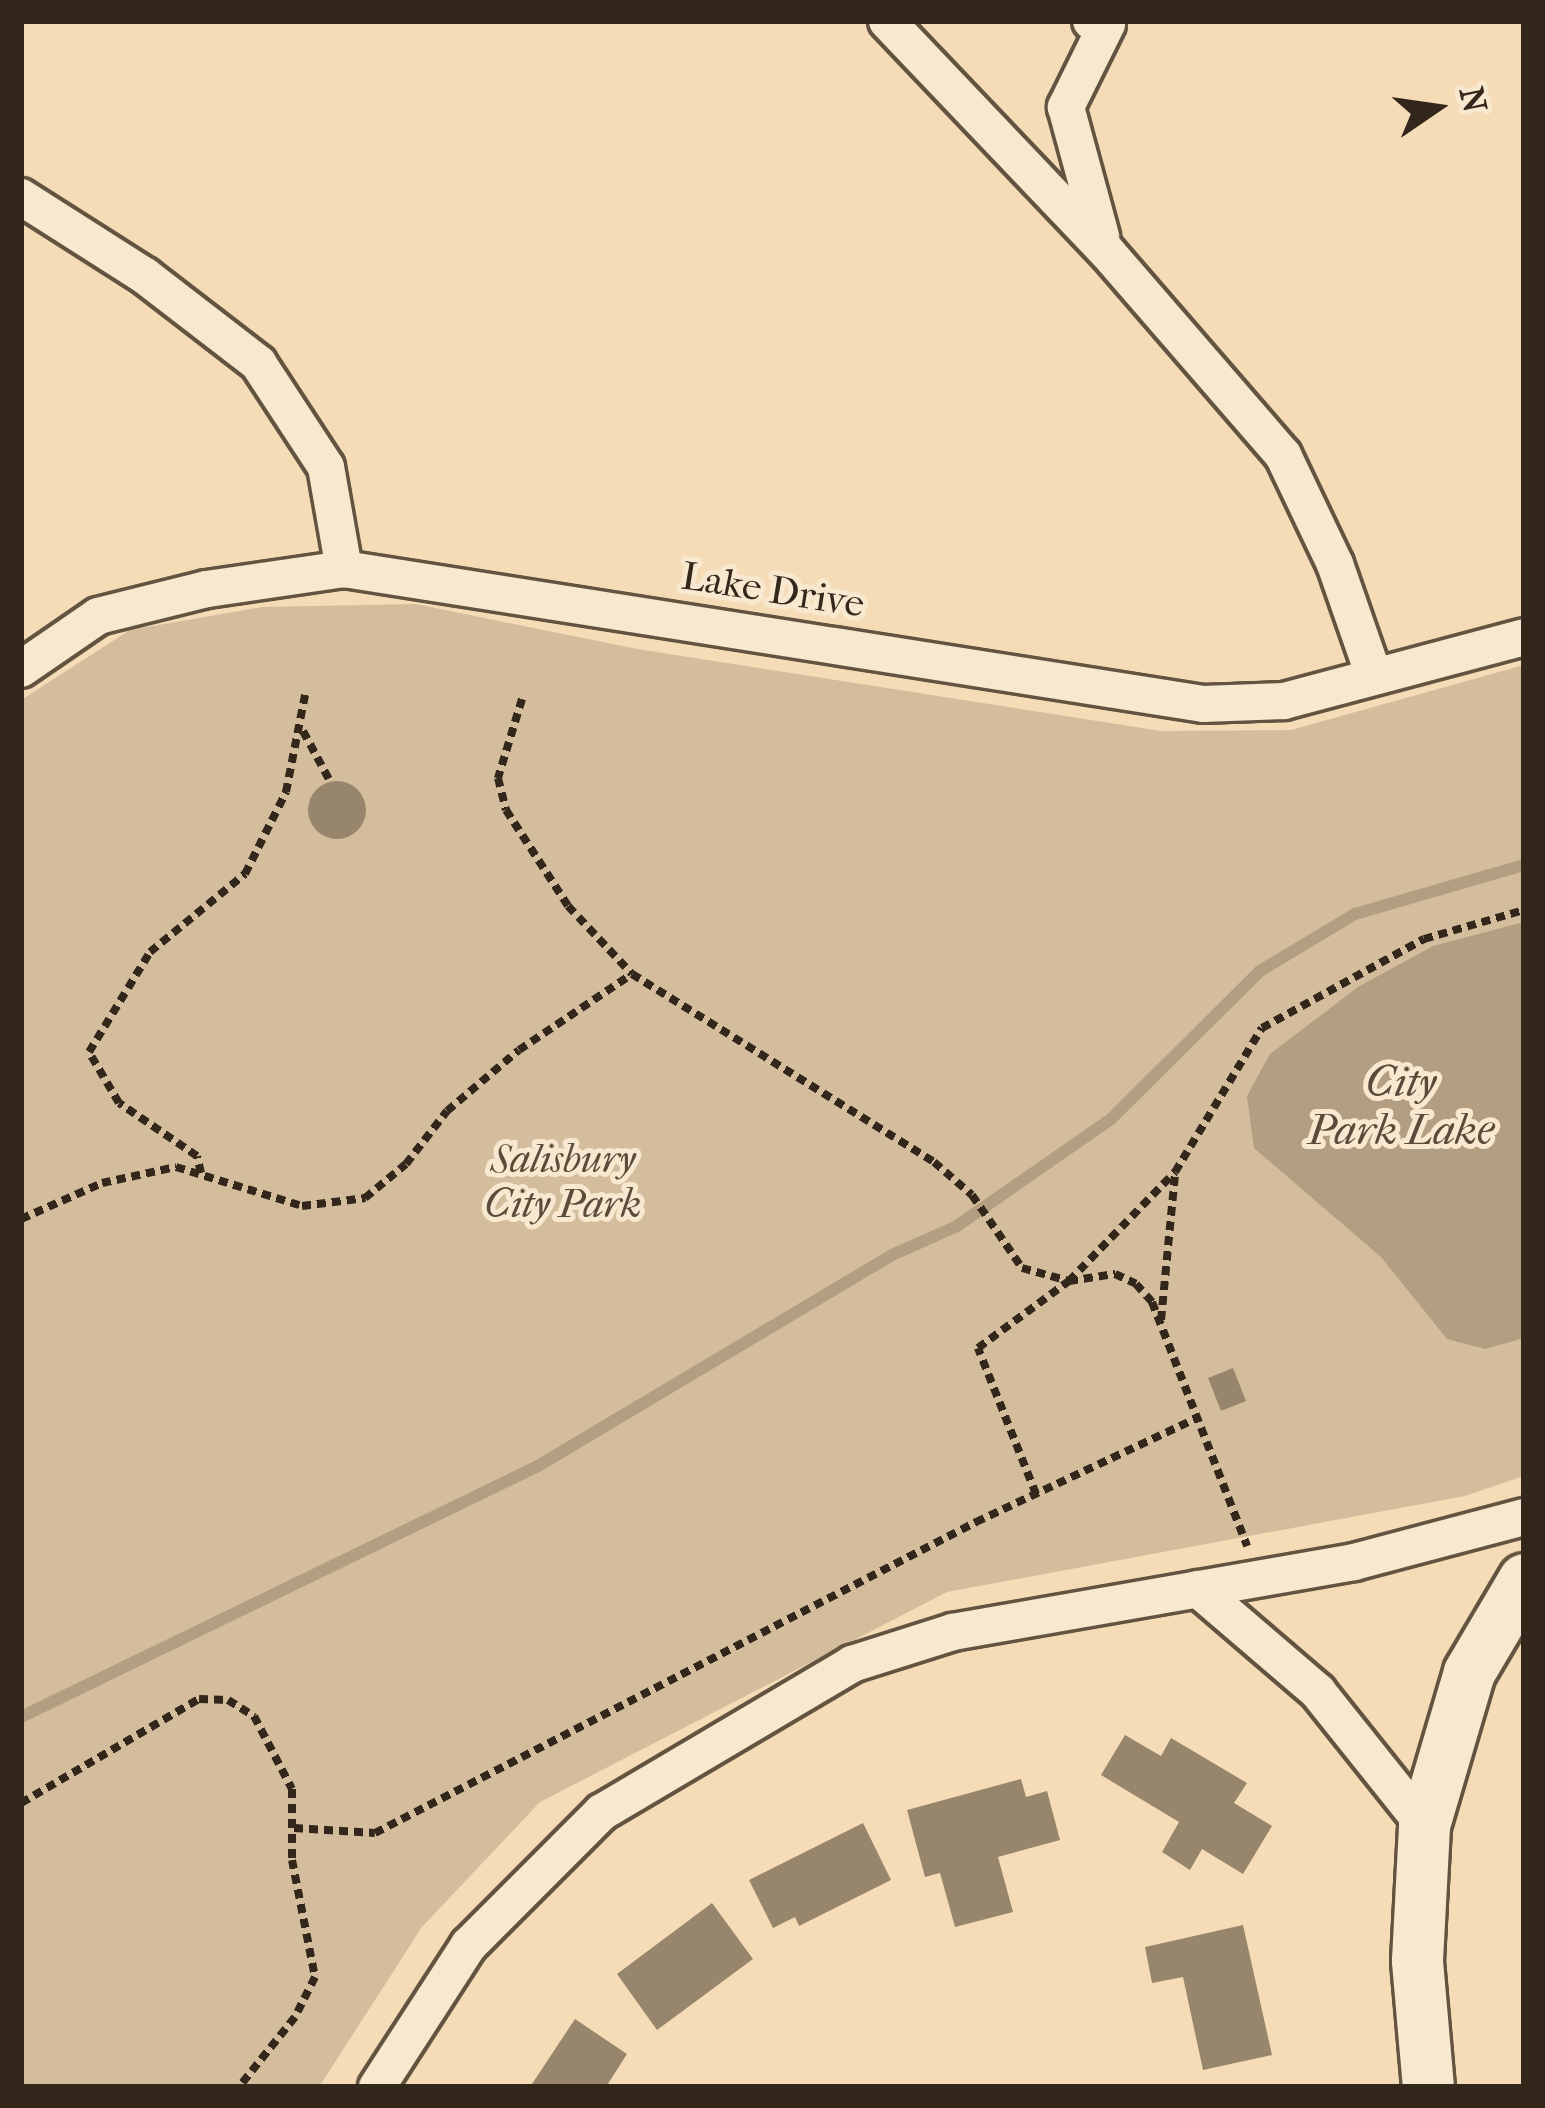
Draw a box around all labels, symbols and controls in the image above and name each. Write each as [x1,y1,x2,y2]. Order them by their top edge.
north arrow [1377,48,1497,168]
text: N [1451,83,1494,116]
street label: Lake Drive [678,552,868,628]
water label: City Park Lake [1308,1058,1494,1156]
park label: Salisbury City Park [485,1137,641,1228]

